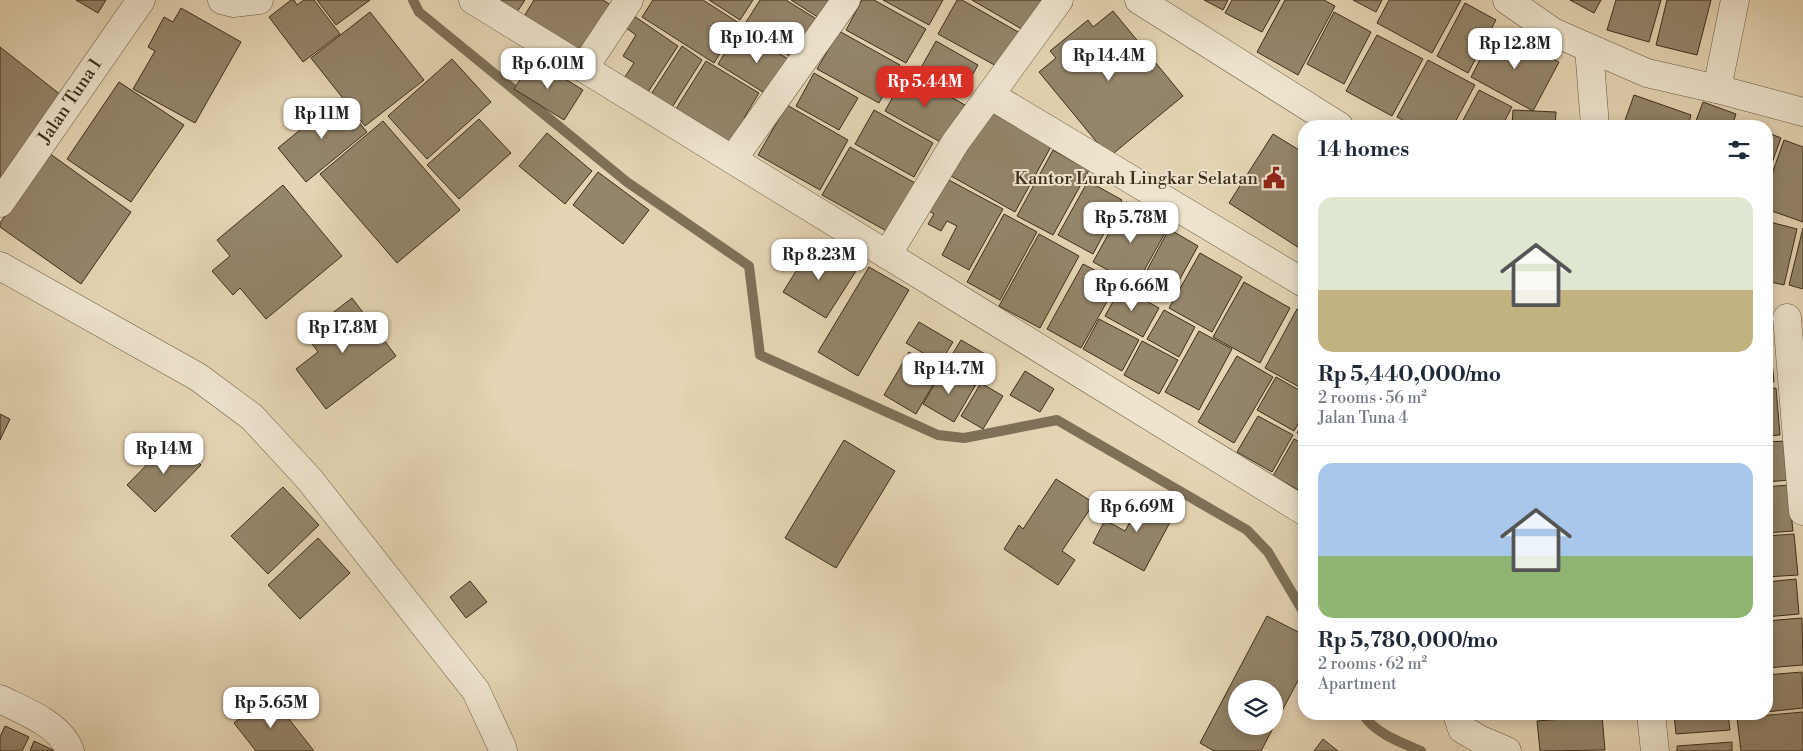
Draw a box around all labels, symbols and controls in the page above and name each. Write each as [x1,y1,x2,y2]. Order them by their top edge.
pin: Rp 10.4M [705,22,809,64]
text: Rp 10.4M [720,28,794,48]
pin: Rp 12.8M [1463,28,1567,70]
text: Rp 12.8M [1479,34,1551,54]
pin: Rp 14.4M [1057,39,1161,82]
text: Rp 14.4M [1073,46,1145,66]
pin: Rp 6.01M [496,48,600,90]
street label: Jalan Tuna 1 [32,54,107,149]
text: Rp 6.01M [512,54,584,74]
pin: Rp 5.44M [873,66,977,108]
text: Rp 5.44M [887,72,963,92]
pin: Rp 11M [281,98,363,140]
text: Rp 11M [294,104,350,124]
icon: filters [1725,136,1753,164]
text: 14 homes [1318,137,1409,163]
public building icon: Kantor Lurah Lingkar Selatan [1261,165,1287,191]
place label: Kantor Lurah Lingkar Selatan [1014,167,1258,190]
pin: Rp 5.78M [1079,202,1183,244]
text: Rp 5.78M [1094,208,1168,228]
icon: home [1491,230,1581,320]
pin: Rp 8.23M [767,238,871,281]
text: Rp 8.23M [782,245,856,265]
pin: Rp 6.66M [1080,270,1184,312]
text: Rp 6.66M [1095,276,1169,296]
pin: Rp 17.8M [291,312,395,354]
text: Rp 17.8M [308,318,378,338]
pin: Rp 14.7M [897,352,1001,395]
text: Rp 14.7M [914,359,984,379]
text: Rp 5,440,000/mo [1318,362,1501,388]
text: 2 rooms · 56 m² [1318,388,1427,408]
text: Jalan Tuna 4 [1318,408,1408,428]
pin: Rp 14M [123,432,205,475]
text: Rp 14M [135,439,193,459]
pin: Rp 6.69M [1085,490,1189,533]
icon: home [1491,495,1581,585]
text: Rp 6.69M [1100,497,1174,517]
text: Rp 5,780,000/mo [1318,628,1498,654]
text: 2 rooms · 62 m² [1318,654,1427,674]
text: Apartment [1318,674,1397,694]
map controls [1228,680,1283,735]
button: layers [1228,680,1283,735]
pin: Rp 5.65M [219,686,323,729]
text: Rp 5.65M [234,693,308,713]

